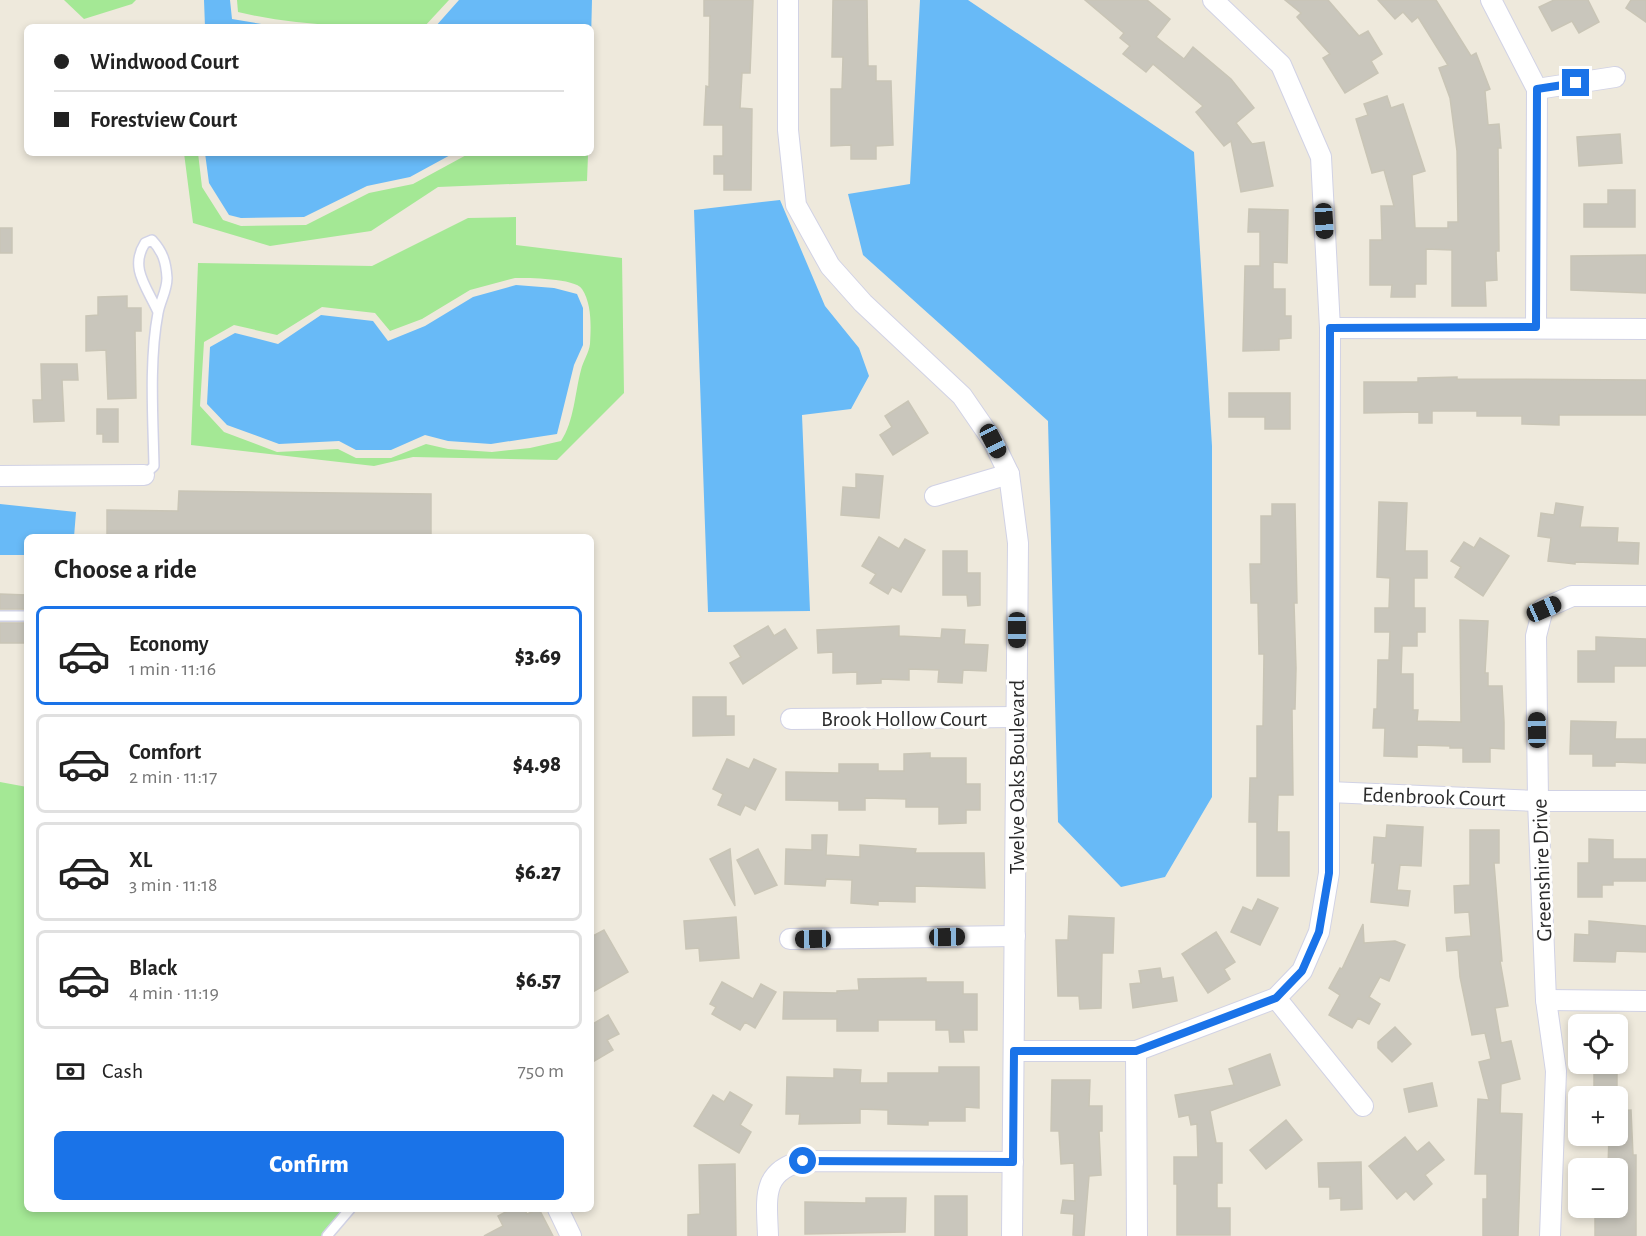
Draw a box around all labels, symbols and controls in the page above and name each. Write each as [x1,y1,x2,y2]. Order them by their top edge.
text: Windwood Court [90,51,239,73]
route end [1562,69,1589,96]
text: Forestview Court [90,109,237,131]
car [1314,203,1334,239]
car [977,421,1009,461]
text: Choose a ride [54,556,197,583]
car [1524,593,1564,625]
car [1008,612,1026,648]
icon: car [57,629,111,683]
text: Economy [129,633,209,655]
text: $3.69 [515,645,561,667]
text: 1 min · 11:16 [129,659,216,679]
street label: Twelve Oaks Boulevard [1006,680,1028,874]
street label: Brook Hollow Court [821,708,987,730]
car [1528,712,1546,748]
icon: car [57,737,111,791]
text: Comfort [129,741,201,763]
text: $4.98 [513,753,561,775]
text: 2 min · 11:17 [129,767,217,787]
street label: Edenbrook Court [1362,784,1506,810]
street label: Greenshire Drive [1529,798,1555,942]
icon: car [57,845,111,899]
text: XL [129,849,152,871]
text: $6.27 [515,861,561,883]
text: 3 min · 11:18 [129,875,218,895]
car [929,928,965,946]
car [795,930,831,948]
icon: car [57,953,111,1007]
text: Black [129,957,177,979]
text: $6.57 [516,969,561,991]
text: 4 min · 11:19 [129,983,219,1003]
map controls [1568,1014,1628,1218]
button: locate [1568,1014,1628,1074]
icon: cash [54,1055,87,1088]
text: Cash [102,1060,143,1082]
text: 750 m [517,1061,564,1081]
button: + [1568,1086,1628,1146]
button: Confirm [54,1131,564,1200]
route start [789,1147,816,1174]
button: − [1568,1158,1628,1218]

